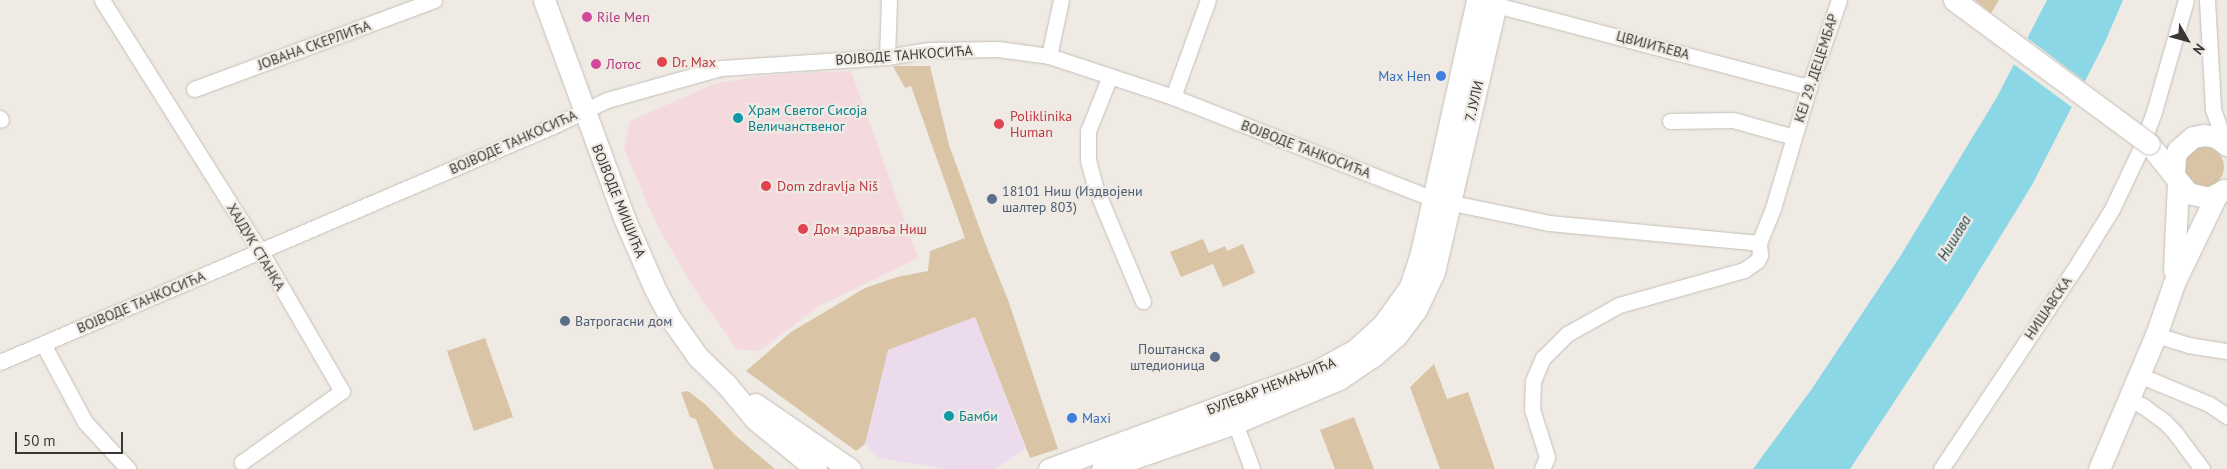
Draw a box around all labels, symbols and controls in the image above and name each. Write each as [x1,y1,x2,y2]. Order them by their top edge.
place label: Rile Men [597,9,650,25]
marker: Rile Men [581,11,593,23]
street label: КЕЈ 29. ДЕЦЕМБАР [1790,11,1842,125]
north arrow [2162,15,2212,65]
street label: ЈОВАНА СКЕРЛИЋА [255,17,373,73]
street label: ЦВИЈИЋЕВА [1614,27,1692,63]
text: N [2189,40,2209,58]
street label: ВОЈВОДЕ ТАНКОСИЋА [834,42,974,68]
place label: Dr. Max [672,54,717,70]
place label: Лотос [606,56,641,72]
marker: Dr. Max [656,56,668,68]
marker: Лотос [590,58,602,70]
place label: Max Hen [1378,68,1431,84]
marker: Max Hen [1435,70,1447,82]
street label: 7. ЈУЛИ [1461,78,1487,124]
place label: Храм Светог Сисоја Величанственог [748,102,868,134]
street label: ВОЈВОДЕ ТАНКОСИЋА [446,106,580,178]
place label: Poliklinika Human [1010,108,1072,140]
marker: Храм Светог Сисоја Величанственог [732,112,744,124]
street label: ВОЈВОДЕ ТАНКОСИЋА [1238,116,1374,182]
marker: Poliklinika Human [992,117,1006,131]
street label: ВОЈВОДЕ МИШИЋА [589,142,649,260]
place label: Dom zdravlja Niš [777,178,879,194]
marker: Dom zdravlja Niš [759,179,773,193]
place label: 18101 Ниш (Издвојени шалтер 803) [1002,183,1143,216]
marker: 18101 Ниш (Издвојени шалтер 803) [986,193,998,205]
street label: ХАЈДУК СТАНКА [223,200,289,294]
water label: Нишава [1933,212,1975,264]
place label: Дом здравља Ниш [814,221,927,237]
marker: Дом здравља Ниш [796,222,810,236]
street label: ВОЈВОДЕ ТАНКОСИЋА [74,267,208,337]
street label: НИШАВСКА [2021,273,2075,343]
place label: Ватрогасни дом [575,313,672,329]
marker: Ватрогасни дом [559,315,571,327]
place label: Поштанска штедионица [1130,341,1205,374]
marker: Поштанска штедионица [1209,351,1221,363]
street label: БУЛЕВАР НЕМАЊИЋА [1204,354,1338,418]
place label: Бамби [959,408,998,424]
marker: Бамби [943,410,955,422]
place label: Maxi [1082,410,1111,426]
marker: Maxi [1066,412,1078,424]
scale bar [18,422,125,454]
text: 50 m [23,431,56,450]

